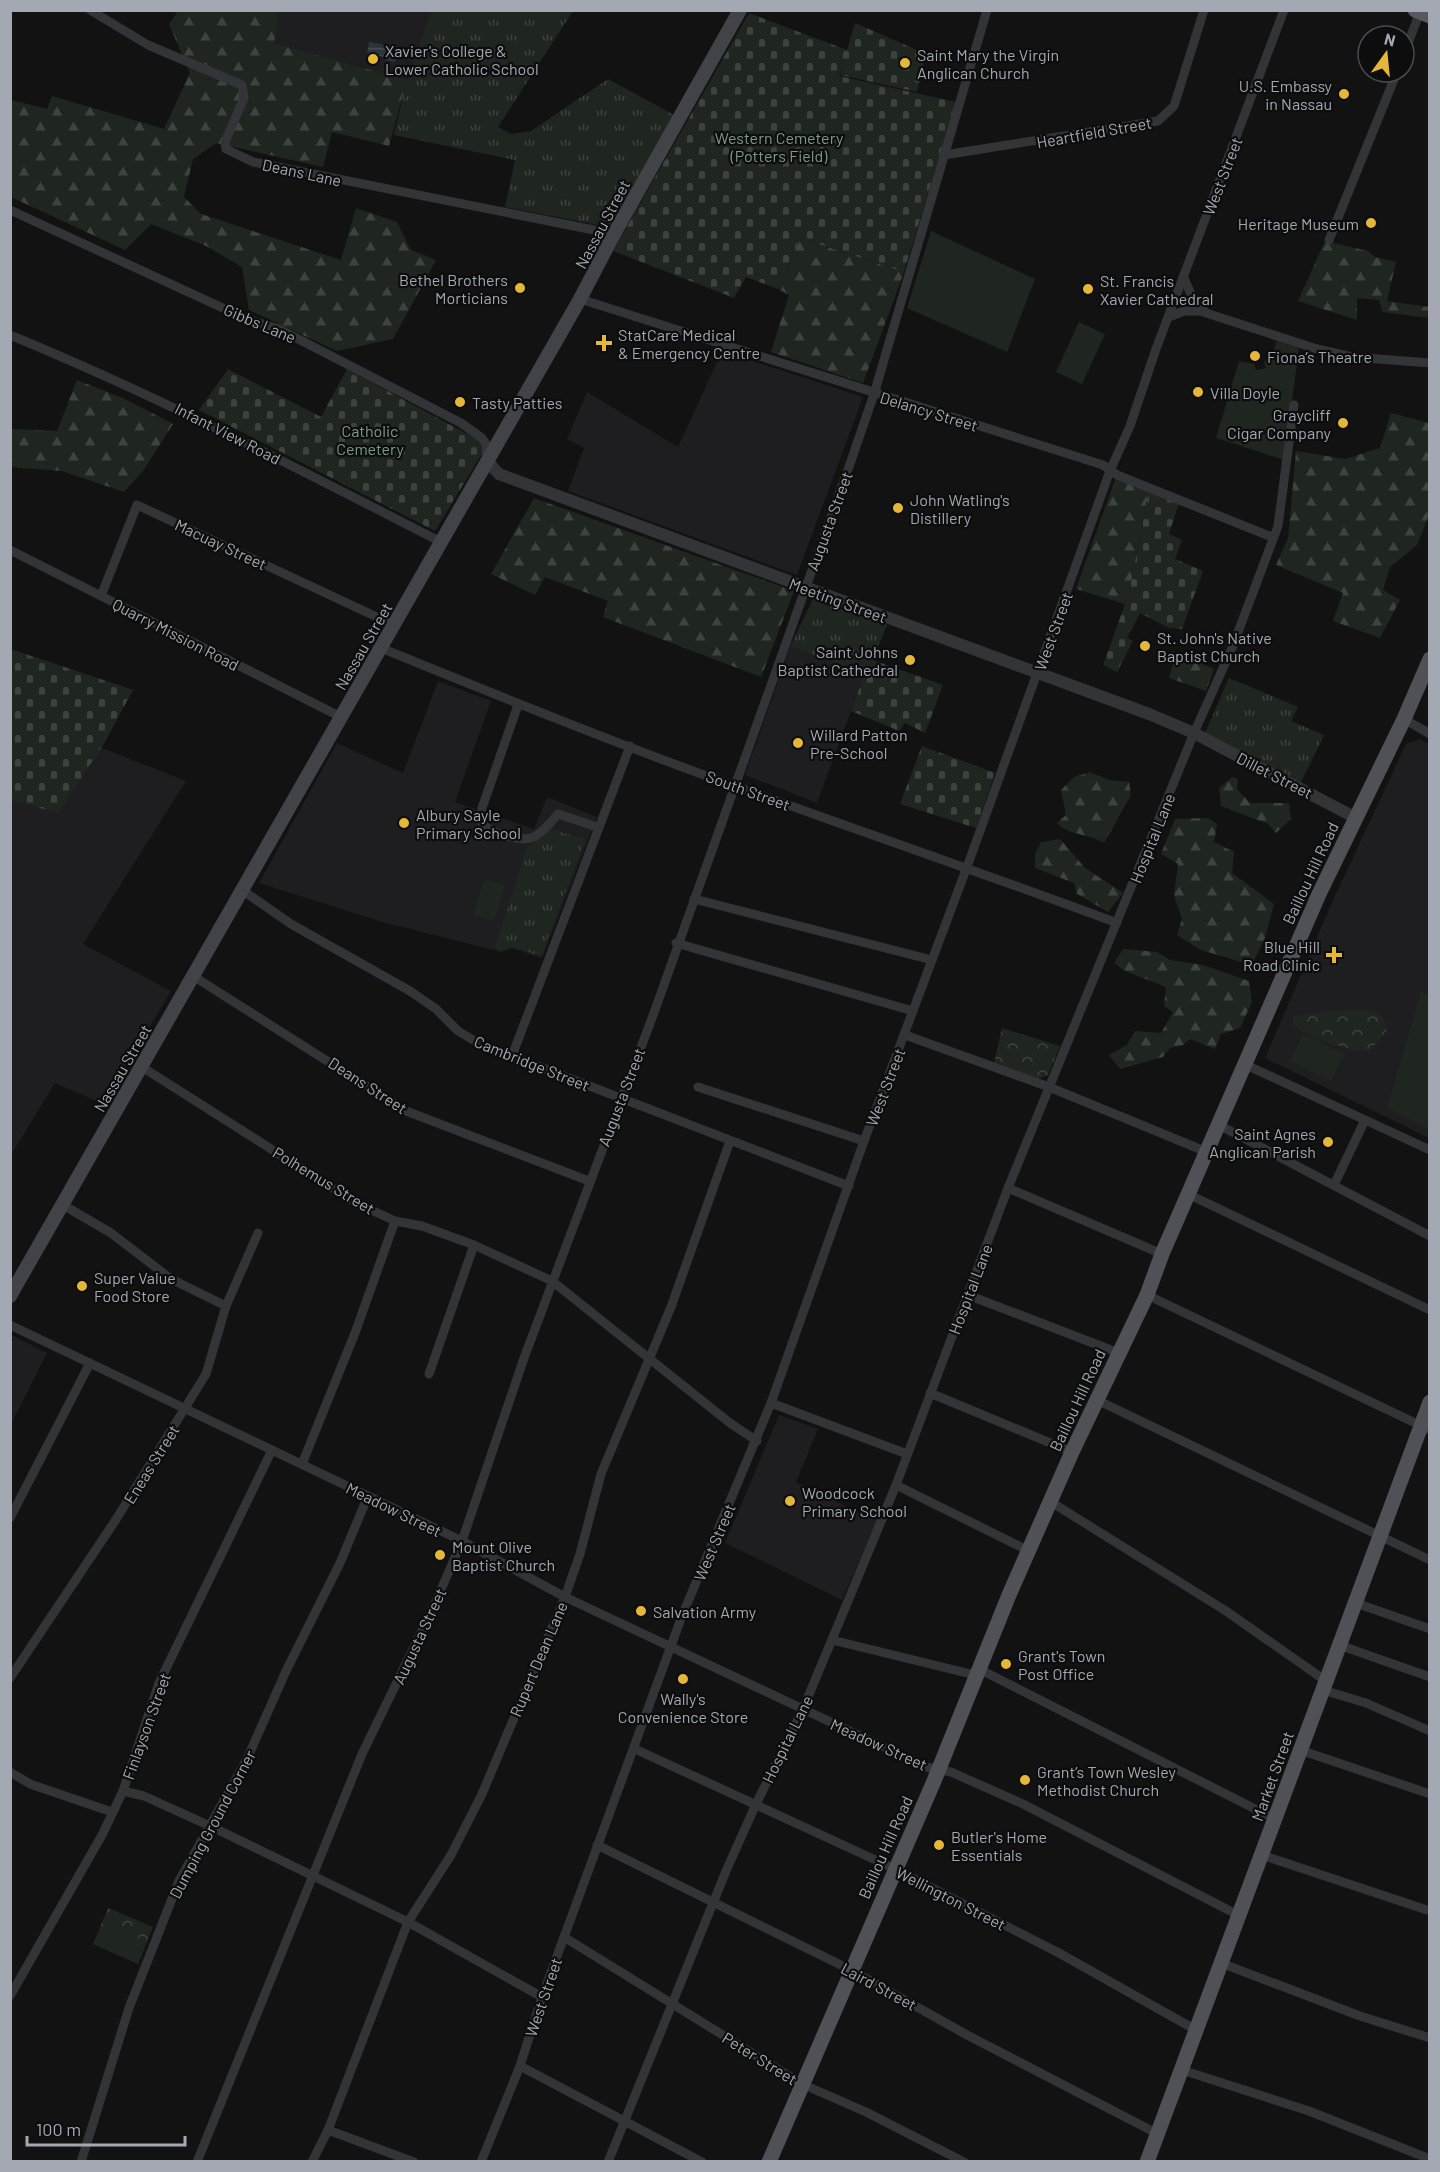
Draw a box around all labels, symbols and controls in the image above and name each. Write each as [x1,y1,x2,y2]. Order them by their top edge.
north arrow [1356,24,1416,84]
text: N [1382,28,1398,50]
place label: Xavier's College & Lower Catholic School [385,41,539,78]
place label: Saint Mary the Virgin Anglican Church [917,45,1059,82]
marker: Xavier's College & Lower Catholic School [366,52,380,66]
marker: Saint Mary the Virgin Anglican Church [898,56,912,70]
place label: U.S. Embassy in Nassau [1239,76,1333,113]
marker: U.S. Embassy in Nassau [1337,87,1351,101]
street label: Heartfield Street [1035,113,1153,151]
park label: Western Cemetery (Potters Field) [715,128,844,165]
street label: West Street [1198,134,1246,218]
street label: Deans Lane [261,154,343,190]
street label: Nassau Street [571,176,633,272]
place label: Heritage Museum [1238,214,1359,233]
marker: Heritage Museum [1364,216,1378,230]
place label: Bethel Brothers Morticians [399,270,508,307]
place label: St. Francis Xavier Cathedral [1100,271,1214,308]
marker: Bethel Brothers Morticians [513,281,527,295]
marker: St. Francis Xavier Cathedral [1081,282,1095,296]
street label: Gibbs Lane [221,299,299,347]
place label: StatCare Medical & Emergency Centre [618,325,760,362]
marker: StatCare Medical & Emergency Centre [595,334,613,352]
place label: Fiona’s Theatre [1267,347,1372,366]
marker: Fiona’s Theatre [1248,349,1262,363]
place label: Villa Doyle [1210,383,1280,402]
marker: Villa Doyle [1191,385,1205,399]
street label: Delancy Street [878,387,980,435]
place label: Tasty Patties [472,393,562,412]
marker: Tasty Patties [453,395,467,409]
street label: Infant View Road [172,398,284,468]
place label: Graycliff Cigar Company [1227,405,1332,442]
marker: Graycliff Cigar Company [1336,416,1350,430]
park label: Catholic Cemetery [336,421,404,458]
street label: Augusta Street [802,469,856,573]
place label: John Watling's Distillery [910,490,1010,527]
marker: John Watling's Distillery [891,501,905,515]
street label: Macuay Street [172,515,270,573]
street label: Meeting Street [787,574,889,626]
street label: West Street [1030,589,1076,673]
street label: Quarry Mission Road [110,594,242,674]
street label: Nassau Street [330,599,396,693]
place label: St. John's Native Baptist Church [1157,628,1272,665]
marker: St. John's Native Baptist Church [1138,639,1152,653]
place label: Saint Johns Baptist Cathedral [777,642,898,679]
marker: Saint Johns Baptist Cathedral [903,653,917,667]
place label: Willard Patton Pre-School [810,725,908,762]
marker: Willard Patton Pre-School [791,736,805,750]
street label: Dillet Street [1234,748,1316,802]
street label: South Street [703,766,793,814]
street label: Hospital Lane [1125,790,1179,886]
place label: Albury Sayle Primary School [416,805,521,842]
marker: Albury Sayle Primary School [397,816,411,830]
street label: Baillou Hill Road [1278,819,1342,927]
place label: Blue Hill Road Clinic [1243,937,1320,974]
marker: Blue Hill Road Clinic [1325,946,1343,964]
street label: Nassau Street [89,1021,155,1115]
street label: Cambridge Street [472,1031,592,1095]
street label: Augusta Street [593,1045,649,1149]
street label: West Street [861,1045,909,1129]
street label: Deans Street [325,1053,411,1117]
place label: Saint Agnes Anglican Parish [1209,1124,1316,1161]
marker: Saint Agnes Anglican Parish [1321,1135,1335,1149]
street label: Polhemus Street [270,1142,378,1218]
street label: Hospital Lane [944,1241,996,1337]
place label: Super Value Food Store [94,1268,176,1305]
marker: Super Value Food Store [75,1279,89,1293]
street label: Baillou Hill Road [1045,1346,1109,1454]
street label: Eneas Street [119,1421,183,1507]
street label: Meadow Street [343,1478,445,1540]
place label: Woodcock Primary School [802,1483,907,1520]
marker: Woodcock Primary School [783,1494,797,1508]
street label: West Street [689,1501,739,1583]
place label: Mount Olive Baptist Church [452,1537,555,1574]
marker: Mount Olive Baptist Church [433,1548,447,1562]
street label: Augusta Street [388,1585,450,1687]
street label: Rupert Dean Lane [505,1599,571,1719]
place label: Salvation Army [653,1602,757,1621]
marker: Salvation Army [634,1604,648,1618]
place label: Grant's Town Post Office [1018,1646,1105,1683]
marker: Grant's Town Post Office [999,1657,1013,1671]
street label: Finlayson Street [118,1670,174,1782]
marker: Wally's Convenience Store [676,1672,690,1686]
place label: Wally's Convenience Store [618,1689,748,1726]
street label: Hospital Lane [758,1692,816,1786]
street label: Meadow Street [828,1714,930,1774]
street label: Market Street [1247,1728,1297,1824]
street label: Dumping Ground Corner [165,1746,259,1901]
place label: Grant’s Town Wesley Methodist Church [1037,1762,1177,1799]
marker: Grant’s Town Wesley Methodist Church [1018,1773,1032,1787]
street label: Baillou Hill Road [854,1793,916,1901]
place label: Butler's Home Essentials [951,1827,1047,1864]
marker: Butler's Home Essentials [932,1838,946,1852]
street label: Wellington Street [893,1862,1009,1934]
street label: West Street [521,1955,565,2039]
street label: Laird Street [838,1958,920,2014]
street label: Peter Street [719,2028,801,2088]
scale bar [27,2109,184,2147]
text: 100 m [36,2118,81,2140]

